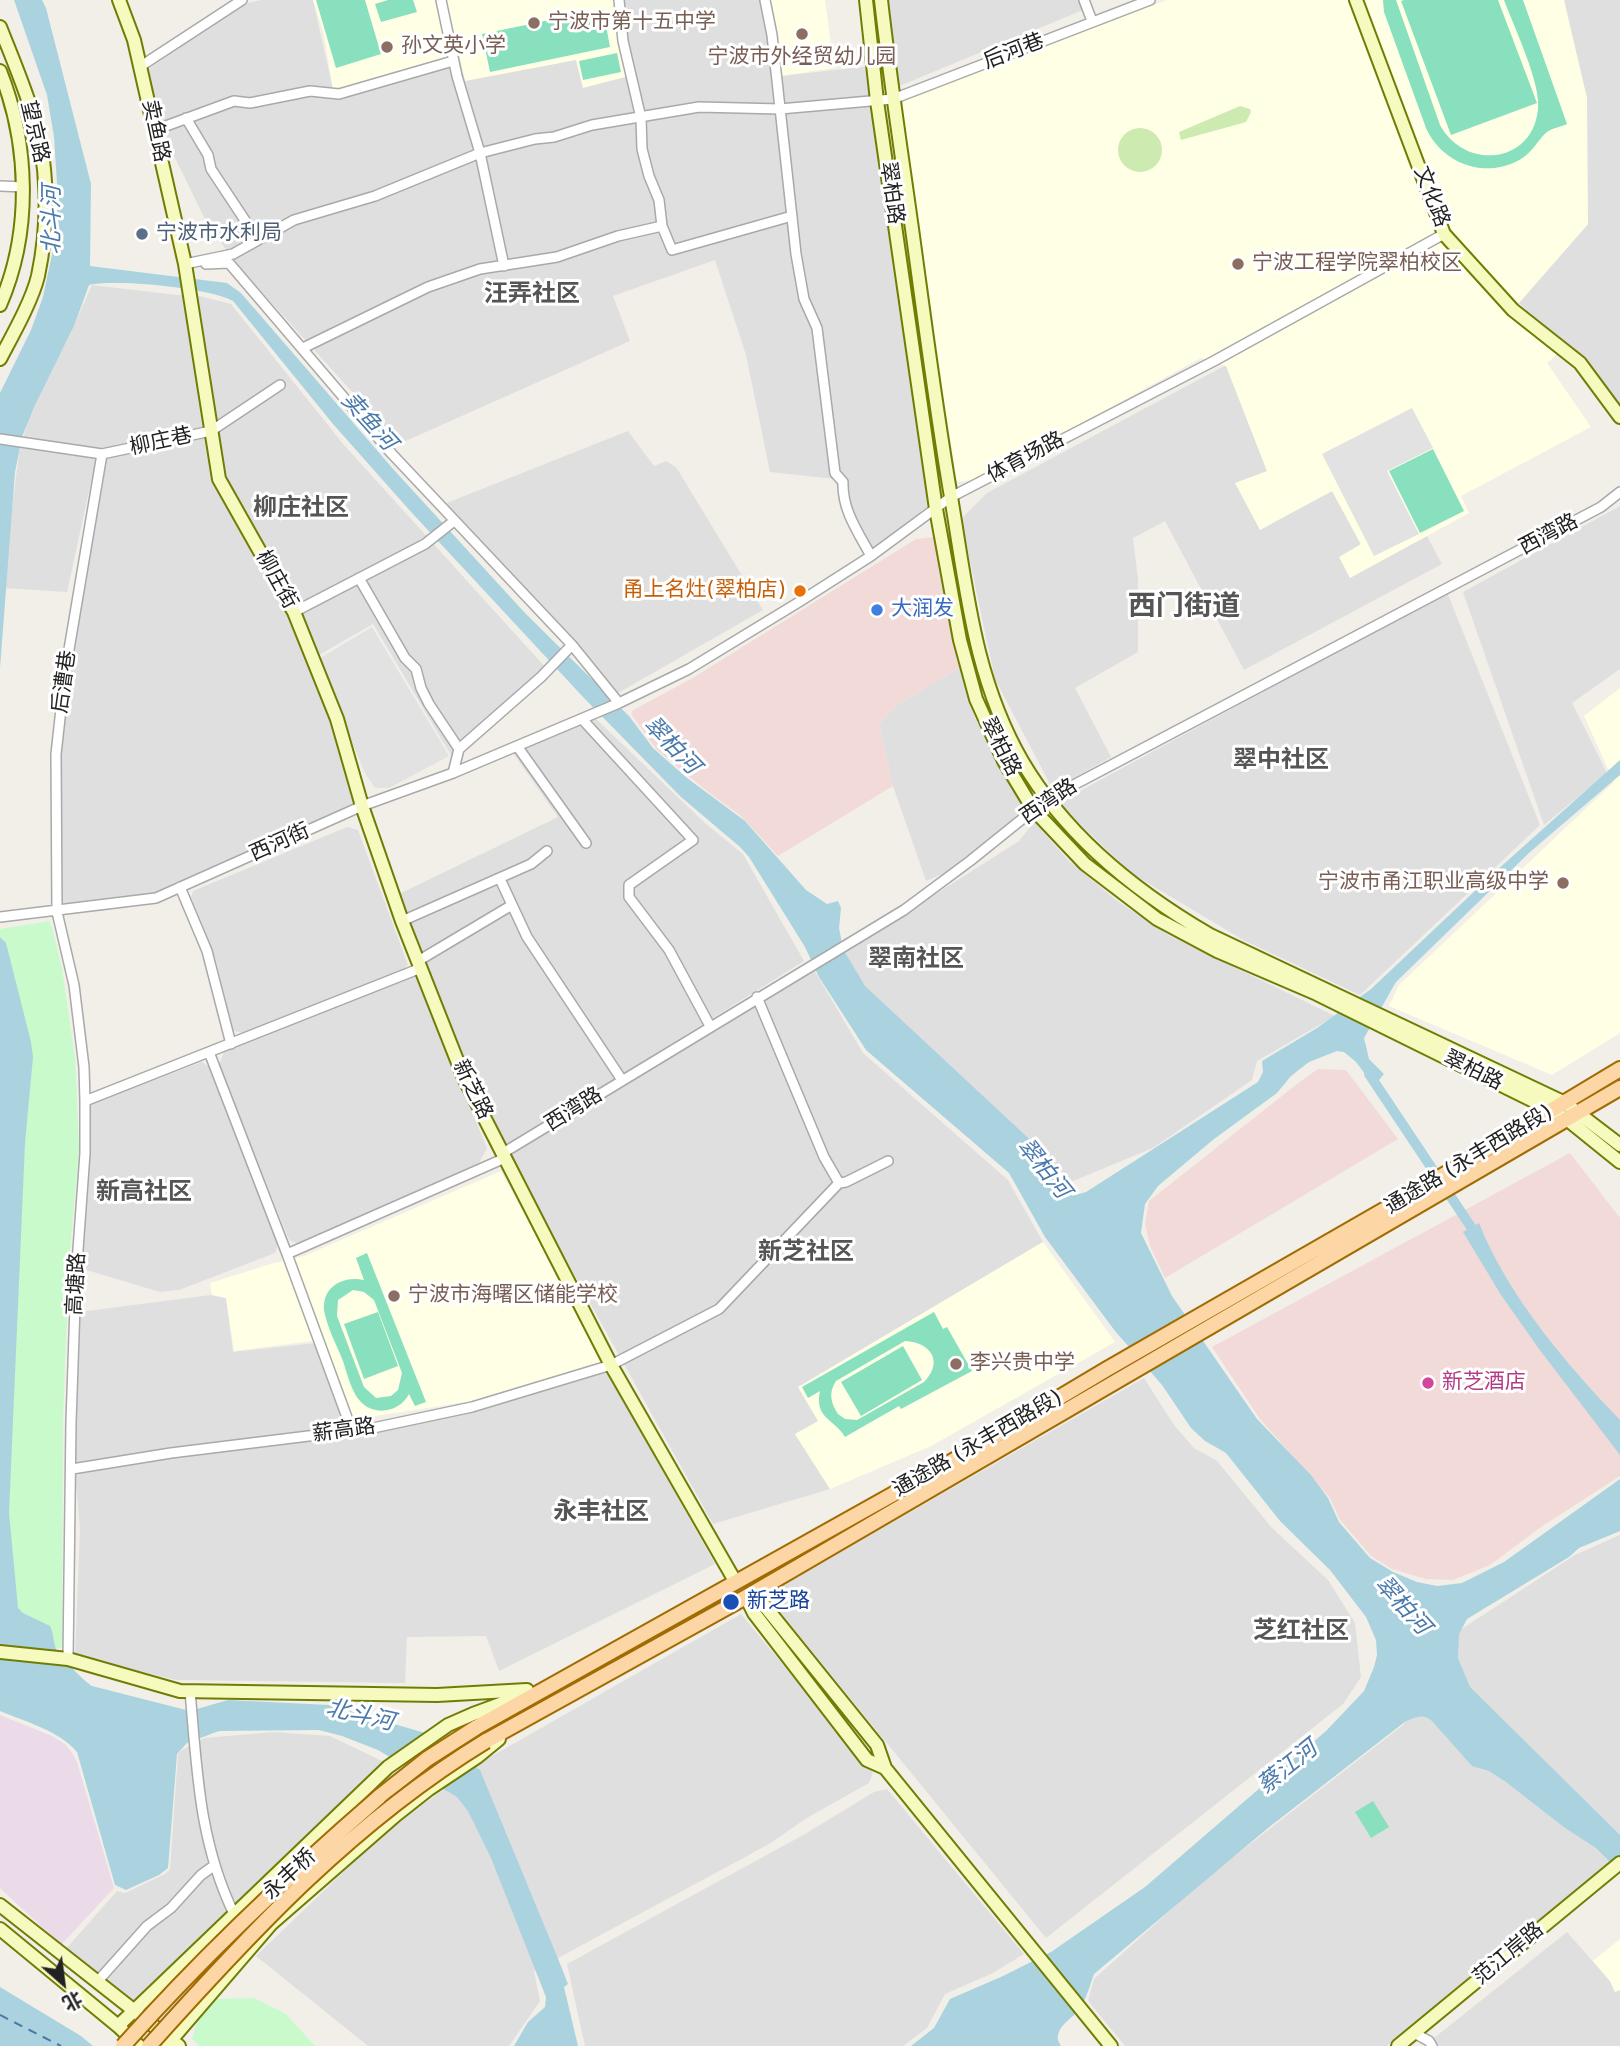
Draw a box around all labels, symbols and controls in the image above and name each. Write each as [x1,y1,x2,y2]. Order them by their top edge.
place label: 宁波市第十五中学 [548,10,716,36]
marker: 宁波市第十五中学 [526,15,542,31]
marker: 宁波市外经贸幼儿园 [794,26,810,42]
street label: 后河巷 [980,29,1048,75]
place label: 孙文英小学 [401,34,506,60]
marker: 孙文英小学 [379,39,395,55]
place label: 宁波市外经贸幼儿园 [708,45,896,71]
street label: 望京路 [15,98,53,166]
street label: 卖鱼路 [136,98,174,164]
street label: 翠柏路 [874,160,908,226]
street label: 文化路 [1408,163,1454,231]
water label: 北斗河 [39,186,67,254]
place label: 宁波市水利局 [156,221,282,247]
marker: 宁波市水利局 [134,226,150,242]
place label: 宁波工程学院翠柏校区 [1252,251,1462,277]
marker: 宁波工程学院翠柏校区 [1230,256,1246,272]
district label: 汪弄社区 [484,281,580,309]
water label: 卖鱼河 [335,387,401,457]
street label: 柳庄巷 [128,423,194,461]
street label: 体育场路 [983,427,1069,489]
district label: 柳庄社区 [253,495,349,523]
street label: 西湾路 [1515,509,1583,561]
street label: 柳庄街 [250,546,302,614]
place label: 甬上名灶(翠柏店) [623,578,786,604]
marker: 甬上名灶(翠柏店) [792,583,808,599]
district label: 西门街道 [1128,591,1240,625]
place label: 大润发 [891,597,954,623]
marker: 大润发 [869,602,885,618]
street label: 后漕巷 [48,649,82,715]
water label: 翠柏河 [637,712,705,780]
street label: 翠柏路 [974,713,1026,781]
district label: 翠中社区 [1233,747,1329,775]
street label: 西湾路 [1016,774,1082,830]
street label: 西河街 [246,819,314,867]
place label: 宁波市甬江职业高级中学 [1318,870,1549,896]
marker: 宁波市甬江职业高级中学 [1555,875,1571,891]
district label: 翠南社区 [868,946,964,974]
street label: 翠柏路 [1439,1046,1507,1096]
street label: 新芝路 [447,1056,497,1124]
street label: 西湾路 [541,1083,607,1137]
street label: 通途路 (永丰西路段) [1381,1100,1557,1220]
water label: 翠柏河 [1011,1134,1075,1204]
district label: 新高社区 [96,1179,192,1207]
district label: 新芝社区 [758,1239,854,1267]
street label: 高塘路 [63,1252,91,1316]
place label: 宁波市海曙区储能学校 [408,1283,618,1309]
marker: 宁波市海曙区储能学校 [386,1288,402,1304]
place label: 李兴贵中学 [970,1351,1075,1377]
marker: 李兴贵中学 [948,1356,964,1372]
place label: 新芝酒店 [1442,1370,1526,1396]
marker: 新芝酒店 [1420,1375,1436,1391]
street label: 通途路 (永丰西路段) [889,1385,1067,1503]
street label: 薪高路 [311,1414,377,1448]
district label: 永丰社区 [553,1499,649,1527]
water label: 翠柏河 [1369,1571,1435,1641]
place label: 新芝路 [747,1589,810,1615]
marker: 新芝路 [721,1592,741,1612]
district label: 芝红社区 [1253,1618,1349,1646]
water label: 北斗河 [323,1695,397,1737]
water label: 蔡江河 [1253,1736,1323,1800]
street label: 永丰桥 [258,1844,322,1906]
street label: 范江岸路 [1469,1917,1549,1991]
north arrow [28,1948,98,2018]
text: 北 [59,1987,86,2016]

